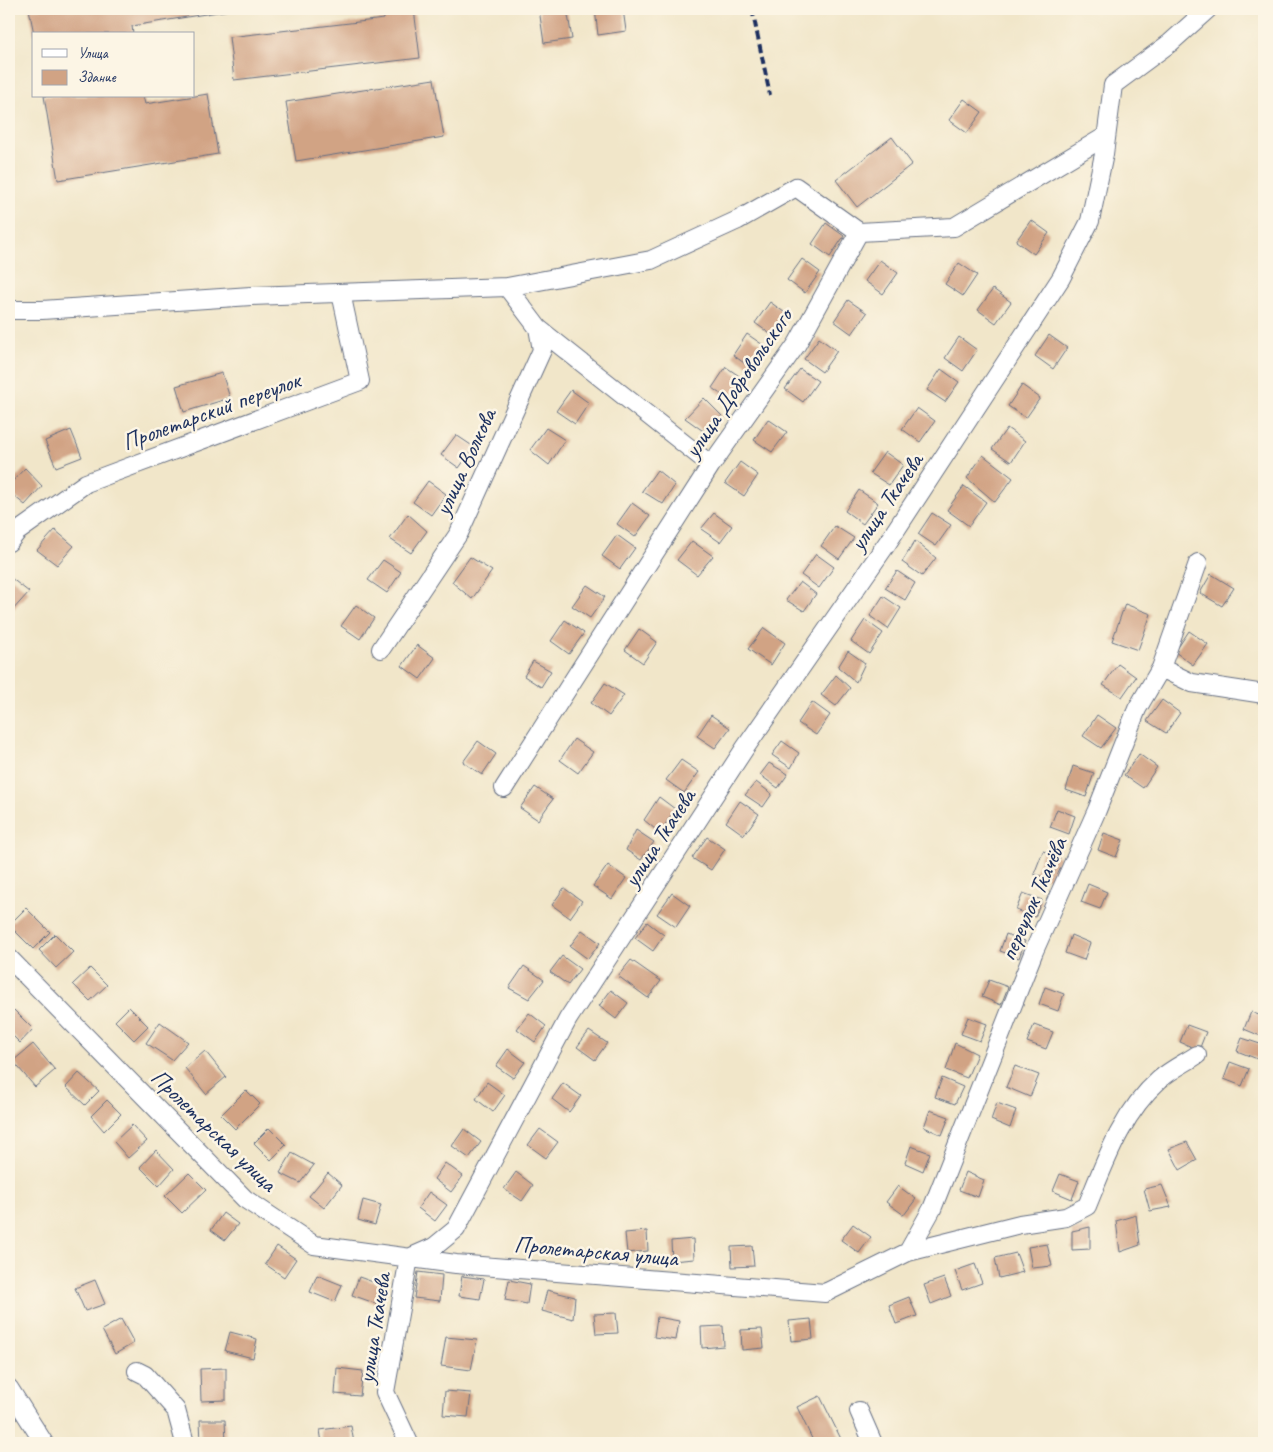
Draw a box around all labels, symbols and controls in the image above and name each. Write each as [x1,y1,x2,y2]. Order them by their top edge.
legend [32,32,195,98]
text: Улица [78,44,109,63]
text: Здание [78,68,117,87]
street label: улица Добровольского [676,301,800,465]
street label: Пролетарский переулок [118,364,306,457]
street label: улица Волкова [426,402,504,522]
street label: улица Ткачева [841,446,931,558]
street label: улица Ткачева [615,781,703,895]
street label: переулок Ткачёва [992,831,1074,965]
street label: Пролетарская улица [145,1062,284,1199]
street label: Пролетарская улица [513,1229,680,1273]
street label: улица Ткачева [350,1269,398,1387]

